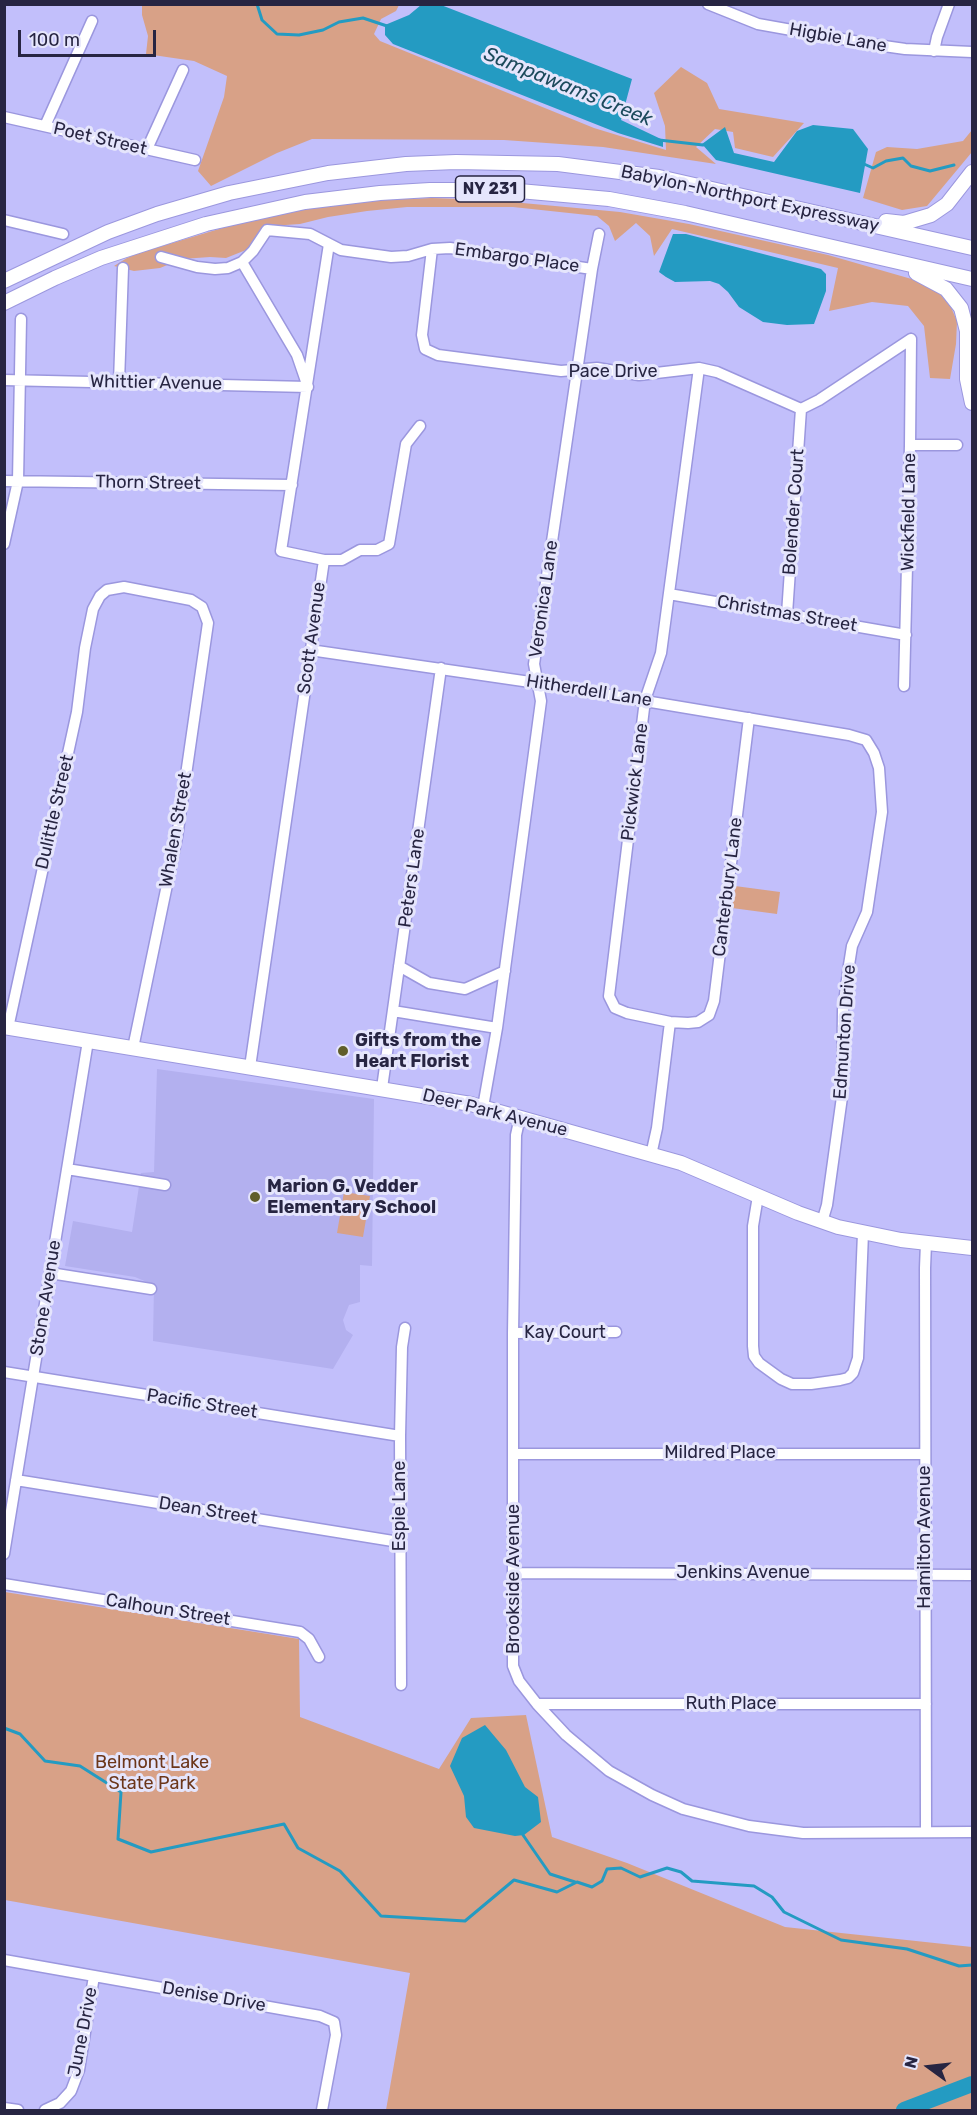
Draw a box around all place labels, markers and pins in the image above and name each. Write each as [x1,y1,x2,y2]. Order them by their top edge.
place label: Gifts from the Heart Florist [355,1030,481,1072]
marker: Gifts from the Heart Florist [336,1044,350,1058]
place label: Marion G. Vedder Elementary School [267,1176,436,1218]
marker: Marion G. Vedder Elementary School [248,1190,262,1204]

